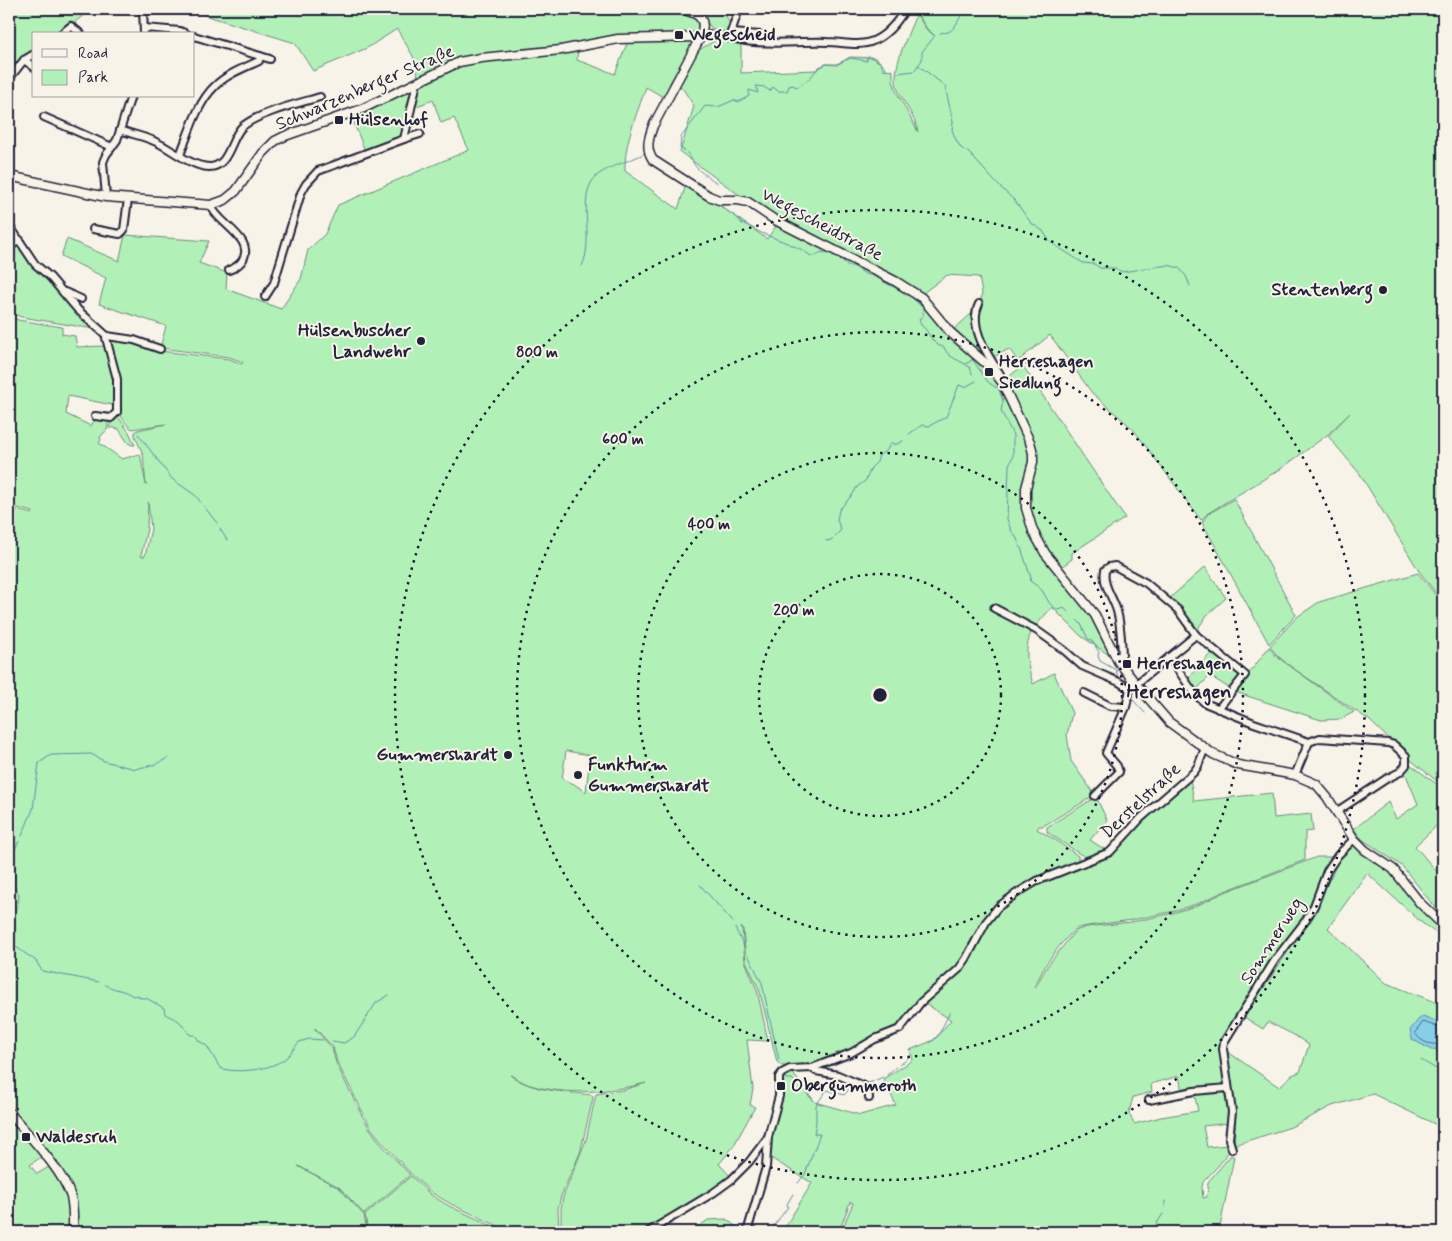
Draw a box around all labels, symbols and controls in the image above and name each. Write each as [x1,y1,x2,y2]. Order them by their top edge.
place label: Wegescheid [688,23,775,49]
marker: Wegescheid [673,29,685,41]
legend [32,32,195,98]
street label: Schwarzenberger Straße [272,39,459,138]
text: Road [78,44,108,64]
text: Park [78,68,108,88]
place label: Hülsenhof [349,108,428,132]
marker: Hülsenhof [333,114,345,126]
street label: Wegescheidstraße [756,183,887,269]
place label: Stentenberg [1272,278,1373,304]
marker: Stentenberg [1377,284,1389,296]
place label: Hülsenbuscher Landwehr [298,319,412,364]
marker: Hülsenbuscher Landwehr [415,335,427,347]
text: 800 m [516,343,558,363]
place label: Herreshagen Siedlung [999,350,1094,397]
marker: Herreshagen Siedlung [983,366,995,378]
text: 600 m [602,430,644,450]
text: 400 m [688,515,730,535]
text: 200 m [774,601,815,621]
place label: Herreshagen [1137,652,1232,676]
marker: Herreshagen [1121,658,1133,670]
district label: Herreshagen [1126,679,1232,706]
centre of rings [871,686,889,704]
place label: Gummershardt [377,743,498,767]
marker: Gummershardt [502,749,514,761]
place label: Funkturm Gummershardt [588,753,710,798]
street label: Derstelstraße [1096,757,1186,844]
marker: Funkturm Gummershardt [572,769,584,781]
street label: Sommerweg [1235,893,1310,990]
place label: Obergummeroth [791,1074,916,1100]
marker: Obergummeroth [775,1080,787,1092]
place label: Waldesruh [35,1125,117,1149]
marker: Waldesruh [20,1131,32,1143]

